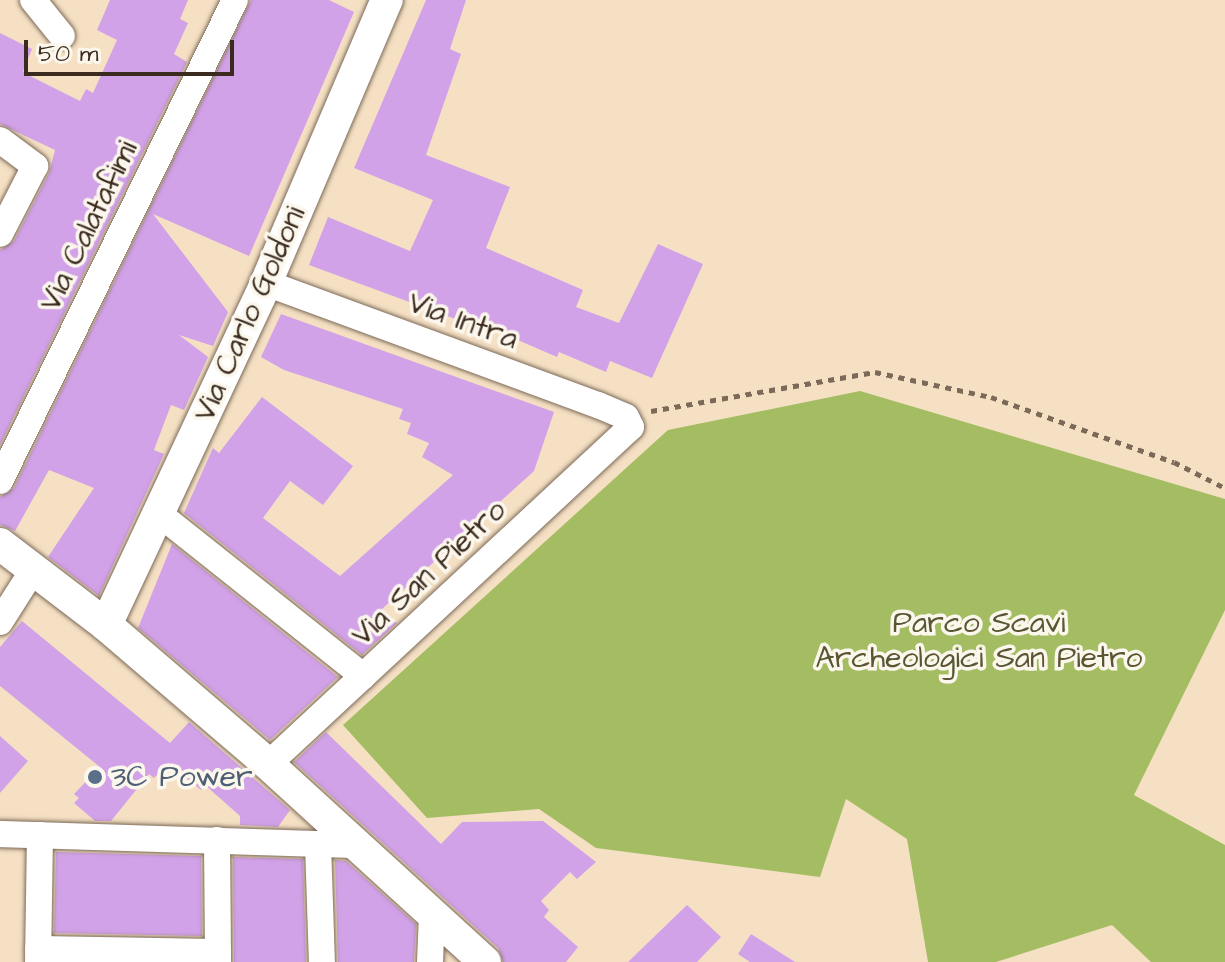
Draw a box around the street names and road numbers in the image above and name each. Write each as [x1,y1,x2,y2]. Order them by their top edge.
street label: Via Calatafimi [32,135,146,317]
street label: Via Carlo Goldoni [186,201,314,427]
street label: Via Intra [403,285,523,357]
street label: Via San Pietro [344,492,514,654]

